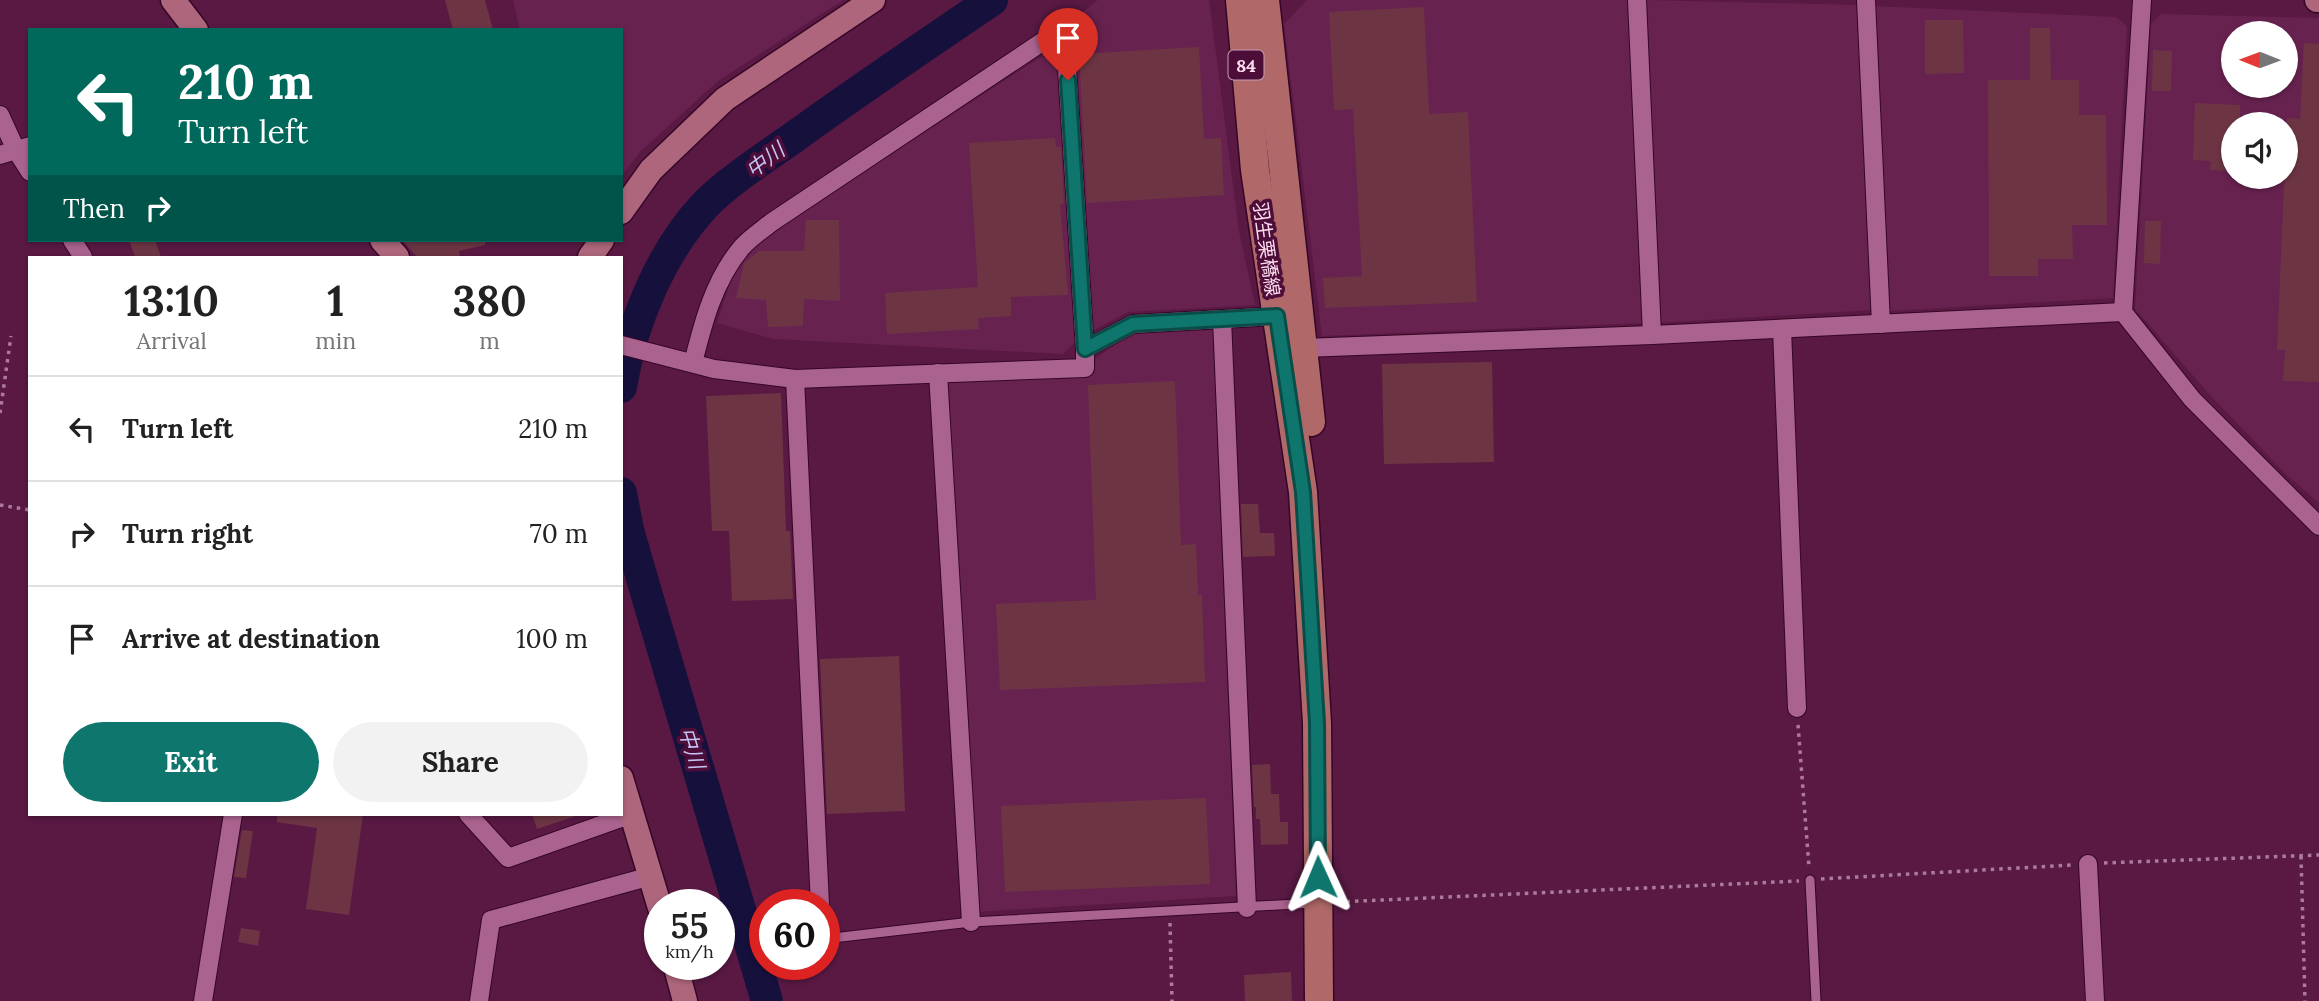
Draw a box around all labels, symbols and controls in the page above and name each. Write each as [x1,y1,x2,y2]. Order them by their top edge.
pin [1038,8,1098,80]
icon: arrive [1049,19,1087,57]
north arrow [2221,21,2298,98]
map controls [2221,21,2298,189]
text: 210 m [178,50,313,112]
road number: 84 [1228,51,1264,80]
icon: left [63,56,154,147]
text: Turn left [178,111,308,152]
button: sound [2221,112,2298,189]
water label: 中川 [740,135,791,183]
icon: right [139,189,177,227]
text: Then [63,192,125,225]
street label: 羽生栗橋線 [1249,200,1285,298]
text: 13:10 [124,274,219,328]
text: 1 [327,274,344,328]
text: 380 [453,274,527,328]
text: Arrival [136,326,207,355]
text: min [315,326,356,355]
text: m [479,326,500,355]
icon: left [63,410,101,448]
text: Turn left [122,412,233,445]
text: 210 m [518,412,588,445]
icon: right [63,515,101,553]
text: Turn right [122,517,253,550]
text: 70 m [530,517,588,550]
icon: arrive [63,620,101,658]
text: Arrive at destination [122,622,380,655]
text: 100 m [516,622,588,655]
button: Exit [63,722,319,802]
button: Share [333,722,588,802]
water label: 中川 [673,724,712,774]
position arrow [1281,840,1355,914]
speed limit sign: 60 [749,889,840,980]
text: 55 [671,903,708,948]
text: km/h [665,940,714,963]

